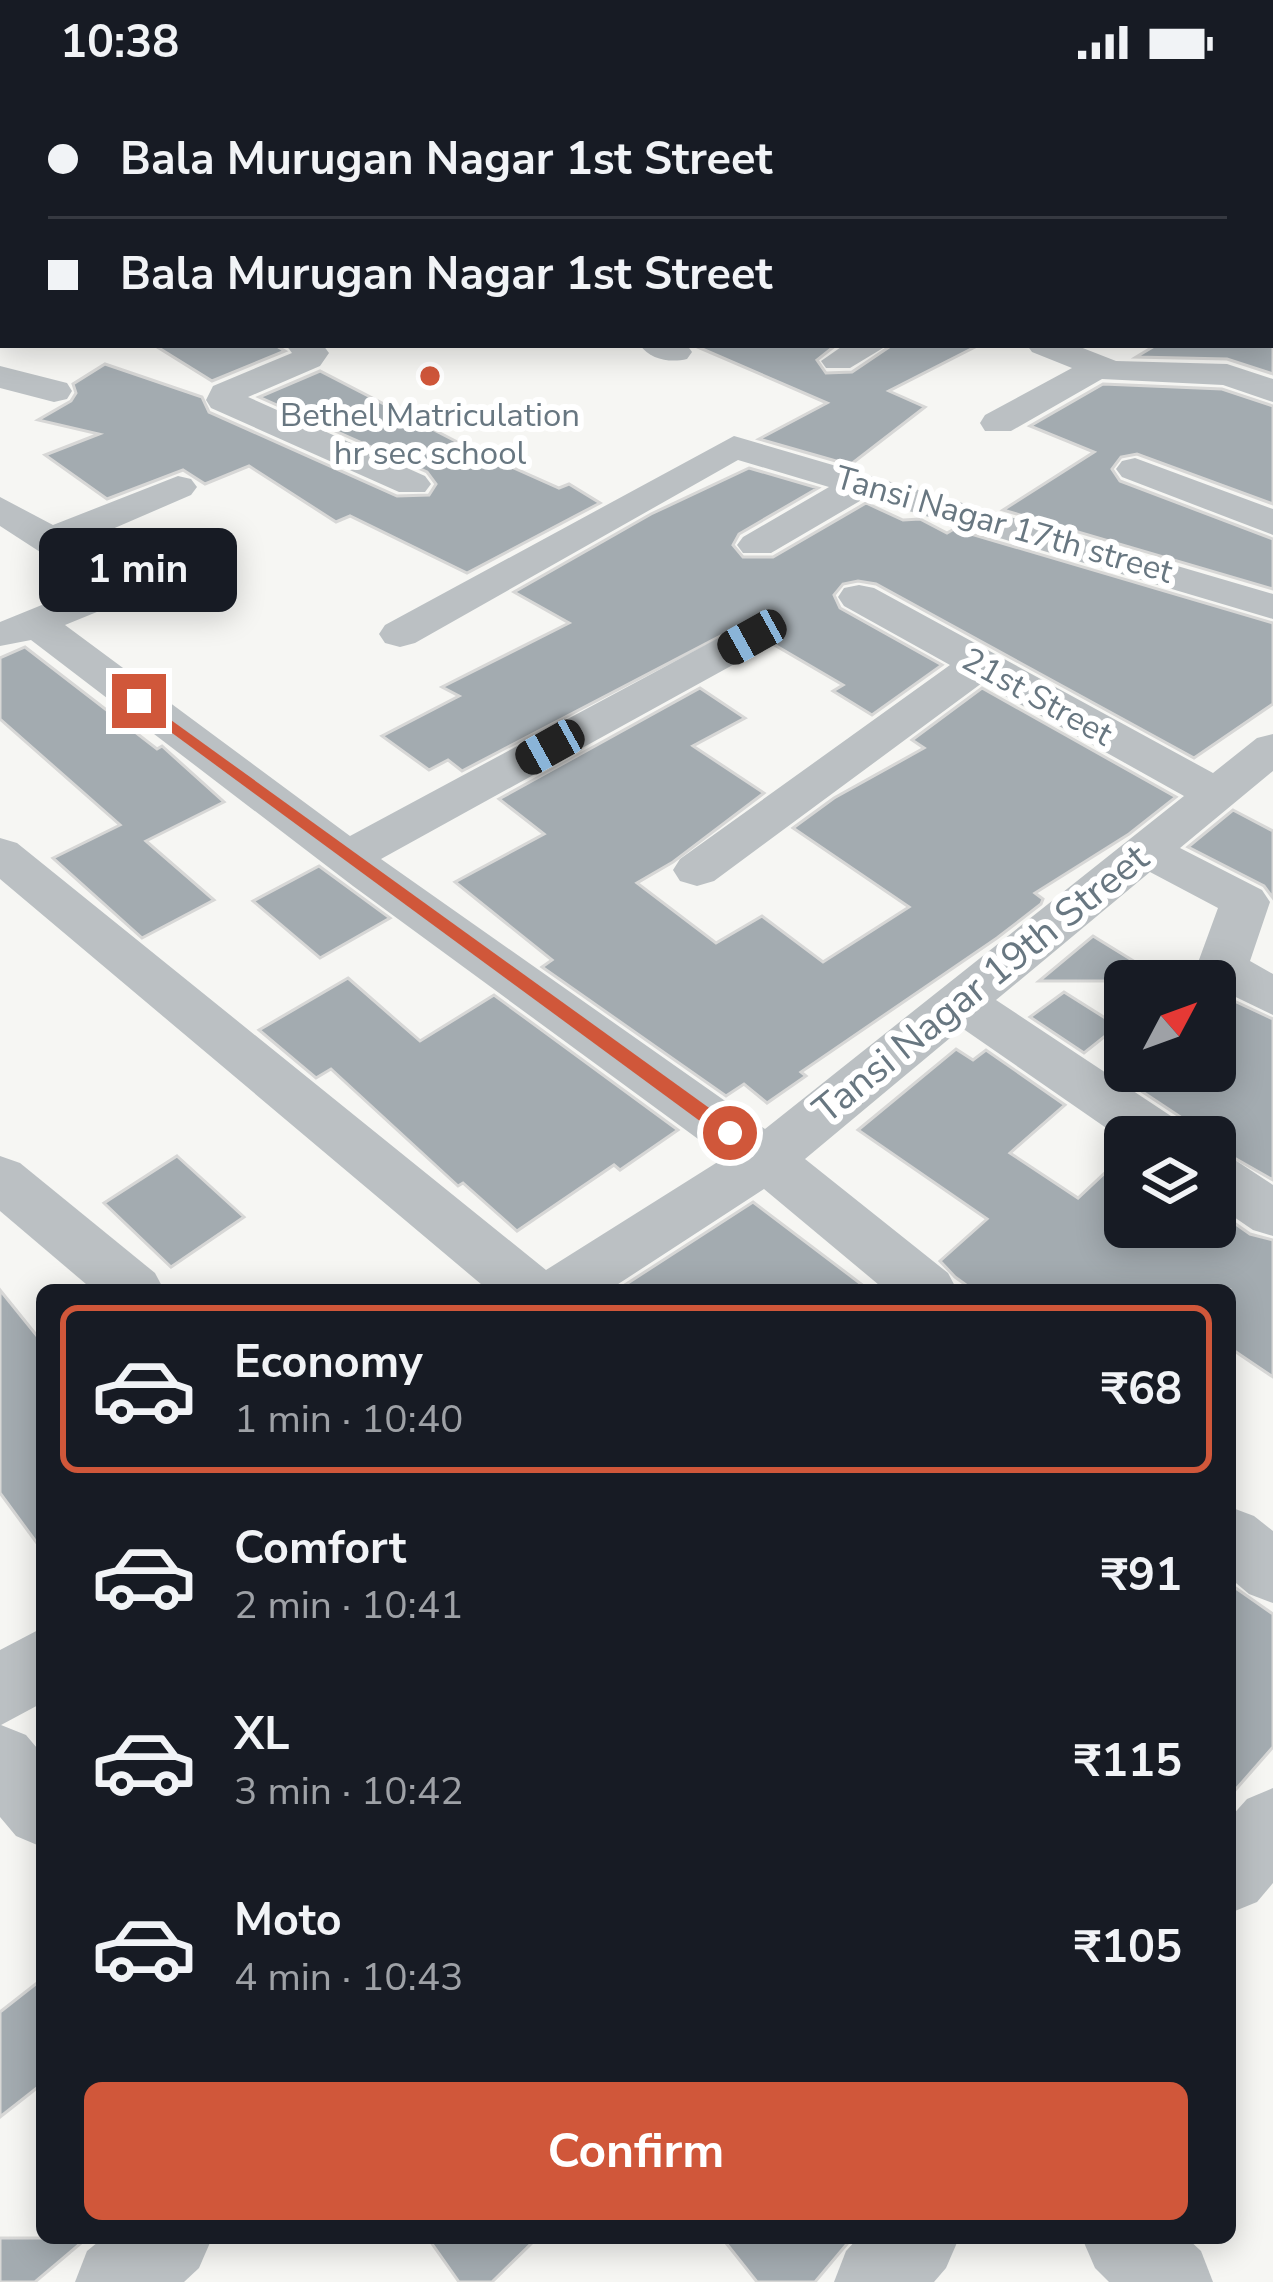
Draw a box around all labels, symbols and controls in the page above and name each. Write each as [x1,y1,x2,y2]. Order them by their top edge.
text: 10:38 [60,12,179,73]
text: Bala Murugan Nagar 1st Street [120,129,773,190]
text: Bala Murugan Nagar 1st Street [120,244,773,305]
marker: Bethel Matriculation hr sec school [417,363,443,389]
place label: Bethel Matriculation hr sec school [280,393,580,476]
street label: Tansi Nagar 17th street [830,455,1178,595]
callout: 1 min [40,527,238,611]
text: 1 min [88,543,188,596]
car [712,604,792,670]
street label: 21st Street [954,637,1121,757]
route end [112,674,166,728]
car [510,714,590,780]
street label: Tansi Nagar 19th Street [802,832,1160,1136]
north arrow [1104,960,1236,1092]
map controls [1104,960,1236,1248]
route start [703,1106,757,1160]
button: layers [1104,1116,1236,1248]
text: Economy [234,1332,423,1393]
icon: car [90,1335,198,1443]
text: ₹68 [1101,1359,1182,1420]
text: 1 min · 10:40 [234,1393,463,1446]
text: Comfort [234,1518,406,1579]
icon: car [90,1521,198,1629]
text: ₹91 [1101,1545,1182,1606]
text: 2 min · 10:41 [234,1579,463,1632]
text: XL [234,1704,290,1765]
icon: car [90,1707,198,1815]
text: ₹115 [1074,1731,1182,1792]
text: 3 min · 10:42 [234,1765,463,1818]
text: Moto [234,1890,342,1951]
icon: car [90,1893,198,2001]
text: ₹105 [1074,1917,1182,1978]
text: 4 min · 10:43 [234,1951,463,2004]
button: Confirm [84,2082,1188,2220]

